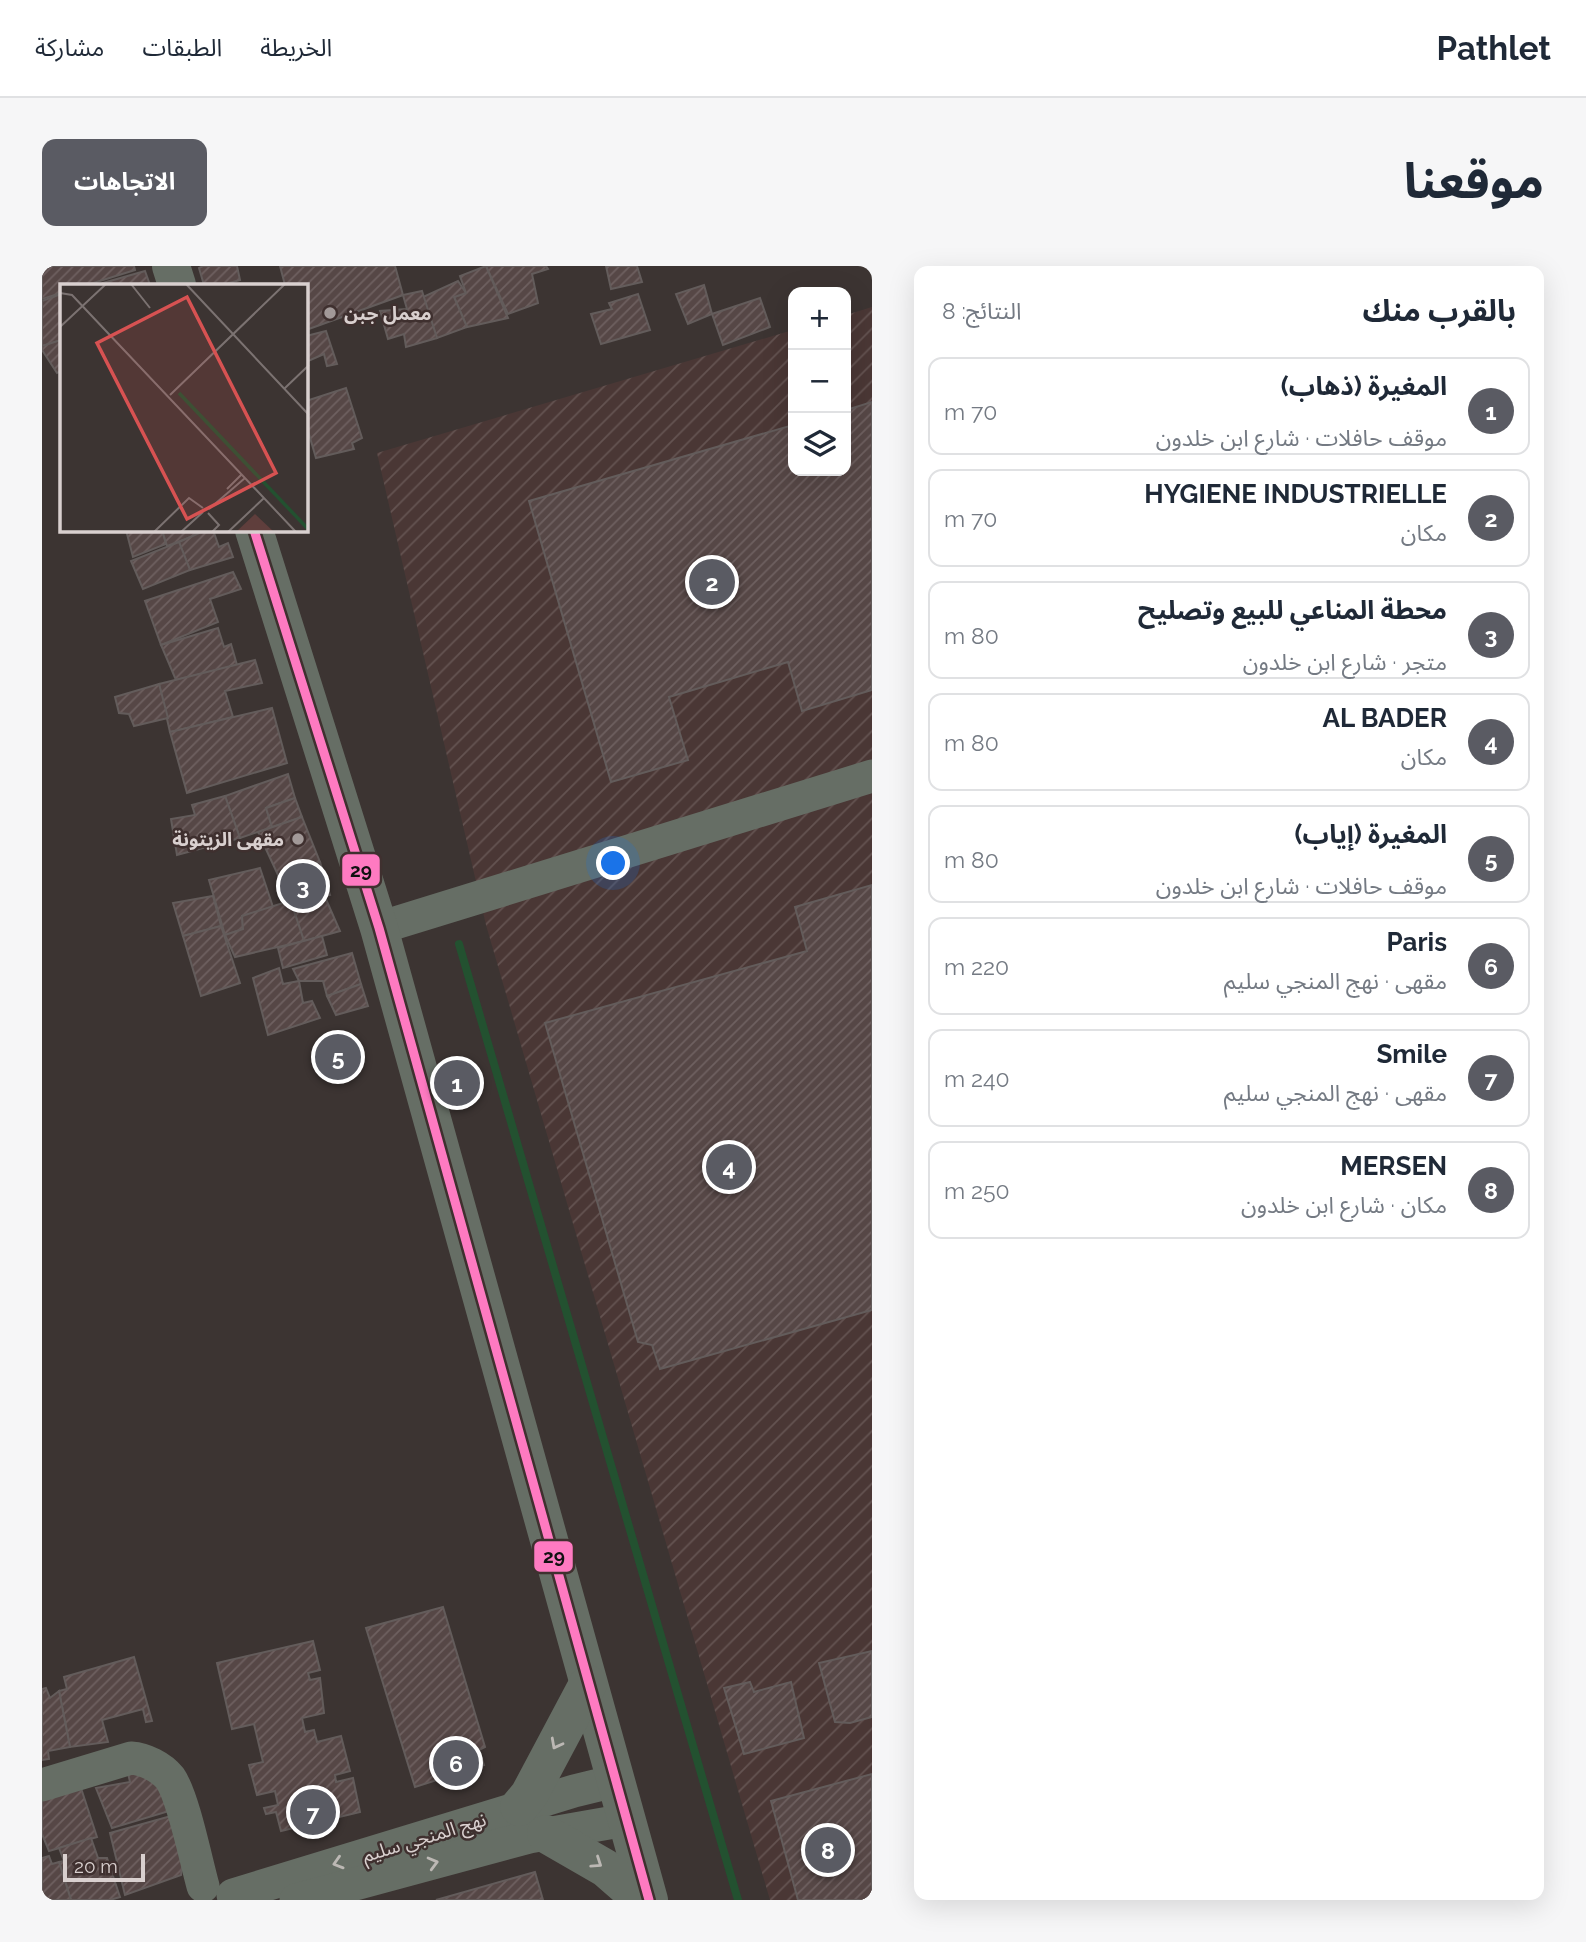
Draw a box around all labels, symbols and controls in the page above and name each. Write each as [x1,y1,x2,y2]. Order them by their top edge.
text: Pathlet [1437,29,1551,68]
text: مشاركة [35,33,104,62]
text: الطبقات [142,33,222,62]
text: الخريطة [260,33,332,62]
button: الاتجاهات [42,139,207,226]
text: موقعنا [1404,152,1544,209]
inset map [60,284,308,532]
map controls [788,287,851,476]
button: + [788,287,851,350]
text: بالقرب منك [1363,293,1516,328]
text: النتائج: 8 [942,297,1022,324]
place label: معمل جبن [344,302,432,325]
marker: معمل جبن [322,305,338,321]
button: − [788,350,851,413]
text: المغيرة (ذهاب) [1281,371,1447,401]
text: 70 m [944,398,997,425]
text: 1 [1485,398,1497,425]
button: layers [788,413,851,476]
text: موقف حافلات · شارع ابن خلدون [1156,424,1447,451]
text: HYGIENE INDUSTRIELLE [1144,479,1447,509]
text: 70 m [944,505,997,532]
text: 2 [1485,505,1498,532]
text: مكان [1401,519,1447,546]
pin: 2 [689,556,735,608]
text: محطة المناعي للبيع وتصليح [1138,595,1447,625]
text: 80 m [944,622,999,649]
text: 3 [1485,622,1497,649]
text: متجر · شارع ابن خلدون [1243,648,1447,675]
text: AL BADER [1323,703,1447,733]
text: 80 m [944,729,999,756]
text: 4 [1484,729,1498,756]
text: مكان [1401,743,1447,770]
text: المغيرة (إياب) [1294,819,1447,849]
place label: مقهى الزيتونة [172,828,284,851]
marker: مقهى الزيتونة [290,831,306,847]
your location [596,846,630,880]
text: 80 m [944,846,999,873]
text: 5 [1485,846,1497,873]
line badge: 29 [341,853,381,887]
text: 29 [350,859,372,881]
pin: 3 [280,860,326,912]
text: موقف حافلات · شارع ابن خلدون [1156,872,1447,899]
text: Paris [1387,927,1447,957]
text: 220 m [944,953,1009,980]
text: 6 [1484,953,1498,980]
text: مقهى · نهج المنجي سليم [1224,967,1447,994]
pin: 5 [315,1031,361,1083]
text: Smile [1376,1039,1447,1069]
pin: 1 [434,1057,480,1109]
text: 240 m [944,1065,1010,1092]
text: 7 [1485,1065,1497,1092]
text: مقهى · نهج المنجي سليم [1224,1079,1447,1106]
pin: 4 [706,1141,752,1193]
text: MERSEN [1340,1151,1447,1181]
text: 250 m [944,1177,1010,1204]
text: 8 [1484,1177,1498,1204]
text: مكان · شارع ابن خلدون [1241,1191,1447,1218]
line badge: 29 [533,1540,574,1573]
text: 29 [543,1545,565,1567]
pin: 6 [433,1737,479,1789]
one-way arrow [551,1737,565,1749]
pin: 7 [290,1786,336,1838]
street label: نهج المنجي سليم [359,1808,490,1870]
pin: 8 [805,1824,851,1876]
scale bar [63,1851,145,1883]
text: 20 m [74,1855,118,1877]
one-way arrow [333,1855,345,1870]
one-way arrow [589,1855,602,1868]
one-way arrow [426,1857,438,1871]

